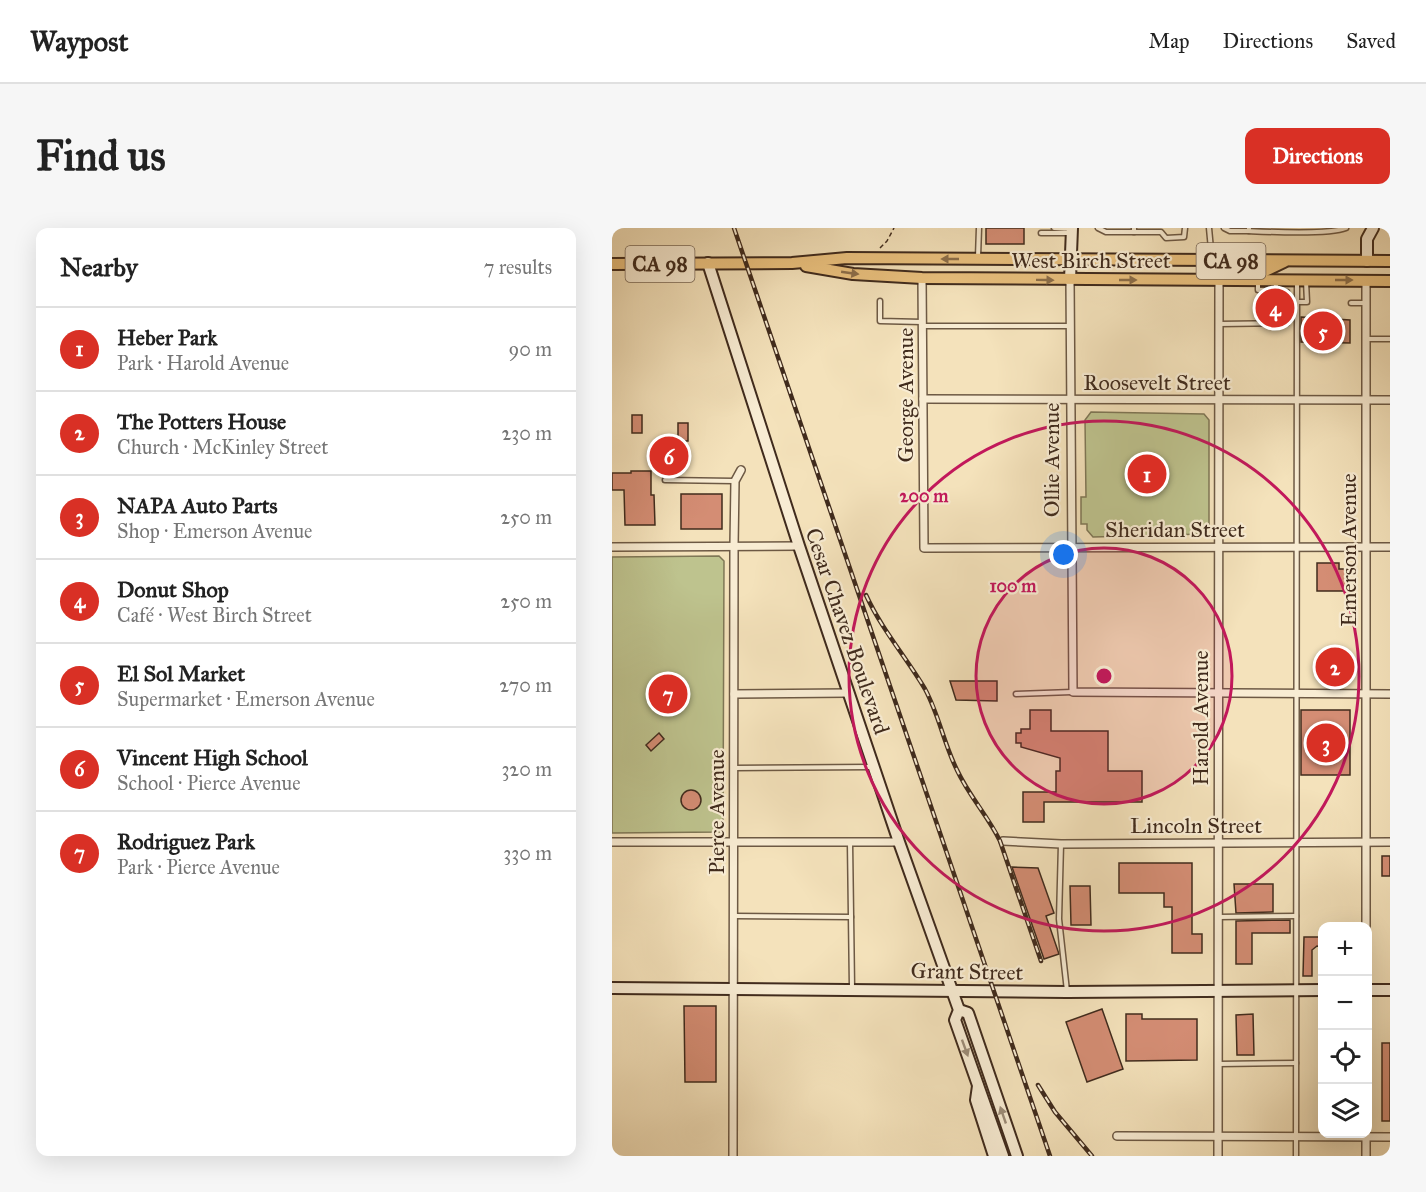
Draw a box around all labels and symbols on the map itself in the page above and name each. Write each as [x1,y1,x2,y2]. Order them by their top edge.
road number: CA 98 [1196,243,1266,279]
road number: CA 98 [626,246,694,282]
street label: West Birch Street [1011,247,1171,274]
one-way arrow [941,254,960,264]
one-way arrow [840,268,859,278]
one-way arrow [1035,275,1054,285]
one-way arrow [1119,275,1138,285]
one-way arrow [1335,275,1354,285]
pin: 4 [1256,286,1294,331]
pin: 5 [1304,308,1342,354]
street label: George Avenue [892,328,919,462]
street label: Roosevelt Street [1083,369,1231,396]
street label: Ollie Avenue [1038,403,1065,517]
pin: 6 [650,434,688,478]
pin: 1 [1128,452,1166,496]
street label: Emerson Avenue [1335,473,1362,627]
text: 200 m [900,485,949,507]
street label: Sheridan Street [1105,516,1245,543]
street label: Cesar Chavez Boulevard [800,524,896,738]
your location [1049,540,1078,569]
text: 100 m [990,575,1037,597]
pin: 2 [1316,644,1354,690]
street label: Harold Avenue [1187,650,1214,786]
centre of rings [1094,666,1114,686]
pin: 7 [648,672,688,716]
pin: 3 [1306,720,1346,766]
street label: Pierce Avenue [703,749,730,875]
street label: Lincoln Street [1130,812,1262,839]
street label: Grant Street [910,957,1024,986]
one-way arrow [961,1039,970,1057]
one-way arrow [998,1106,1008,1124]

